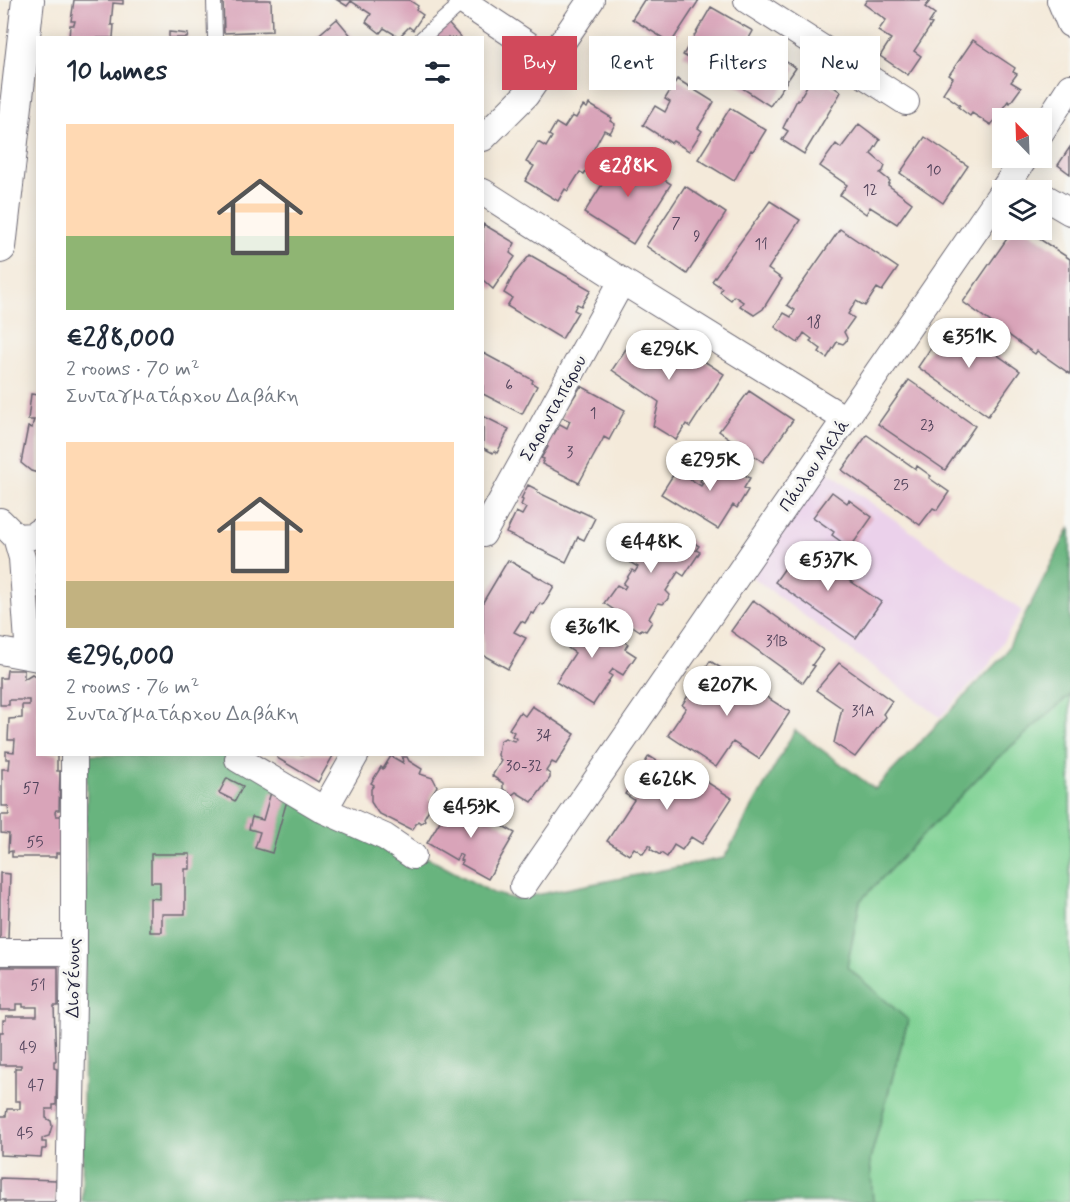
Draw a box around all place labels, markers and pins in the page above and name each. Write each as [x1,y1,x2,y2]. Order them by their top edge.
pin: €288K [586,147,670,198]
pin: €351K [927,318,1011,369]
pin: €296K [627,330,711,381]
pin: €295K [668,441,752,492]
pin: €448K [609,523,693,574]
pin: €537K [786,541,870,592]
pin: €361K [550,608,634,659]
pin: €207K [685,666,769,717]
pin: €626K [625,760,709,811]
pin: €453K [429,788,513,839]

